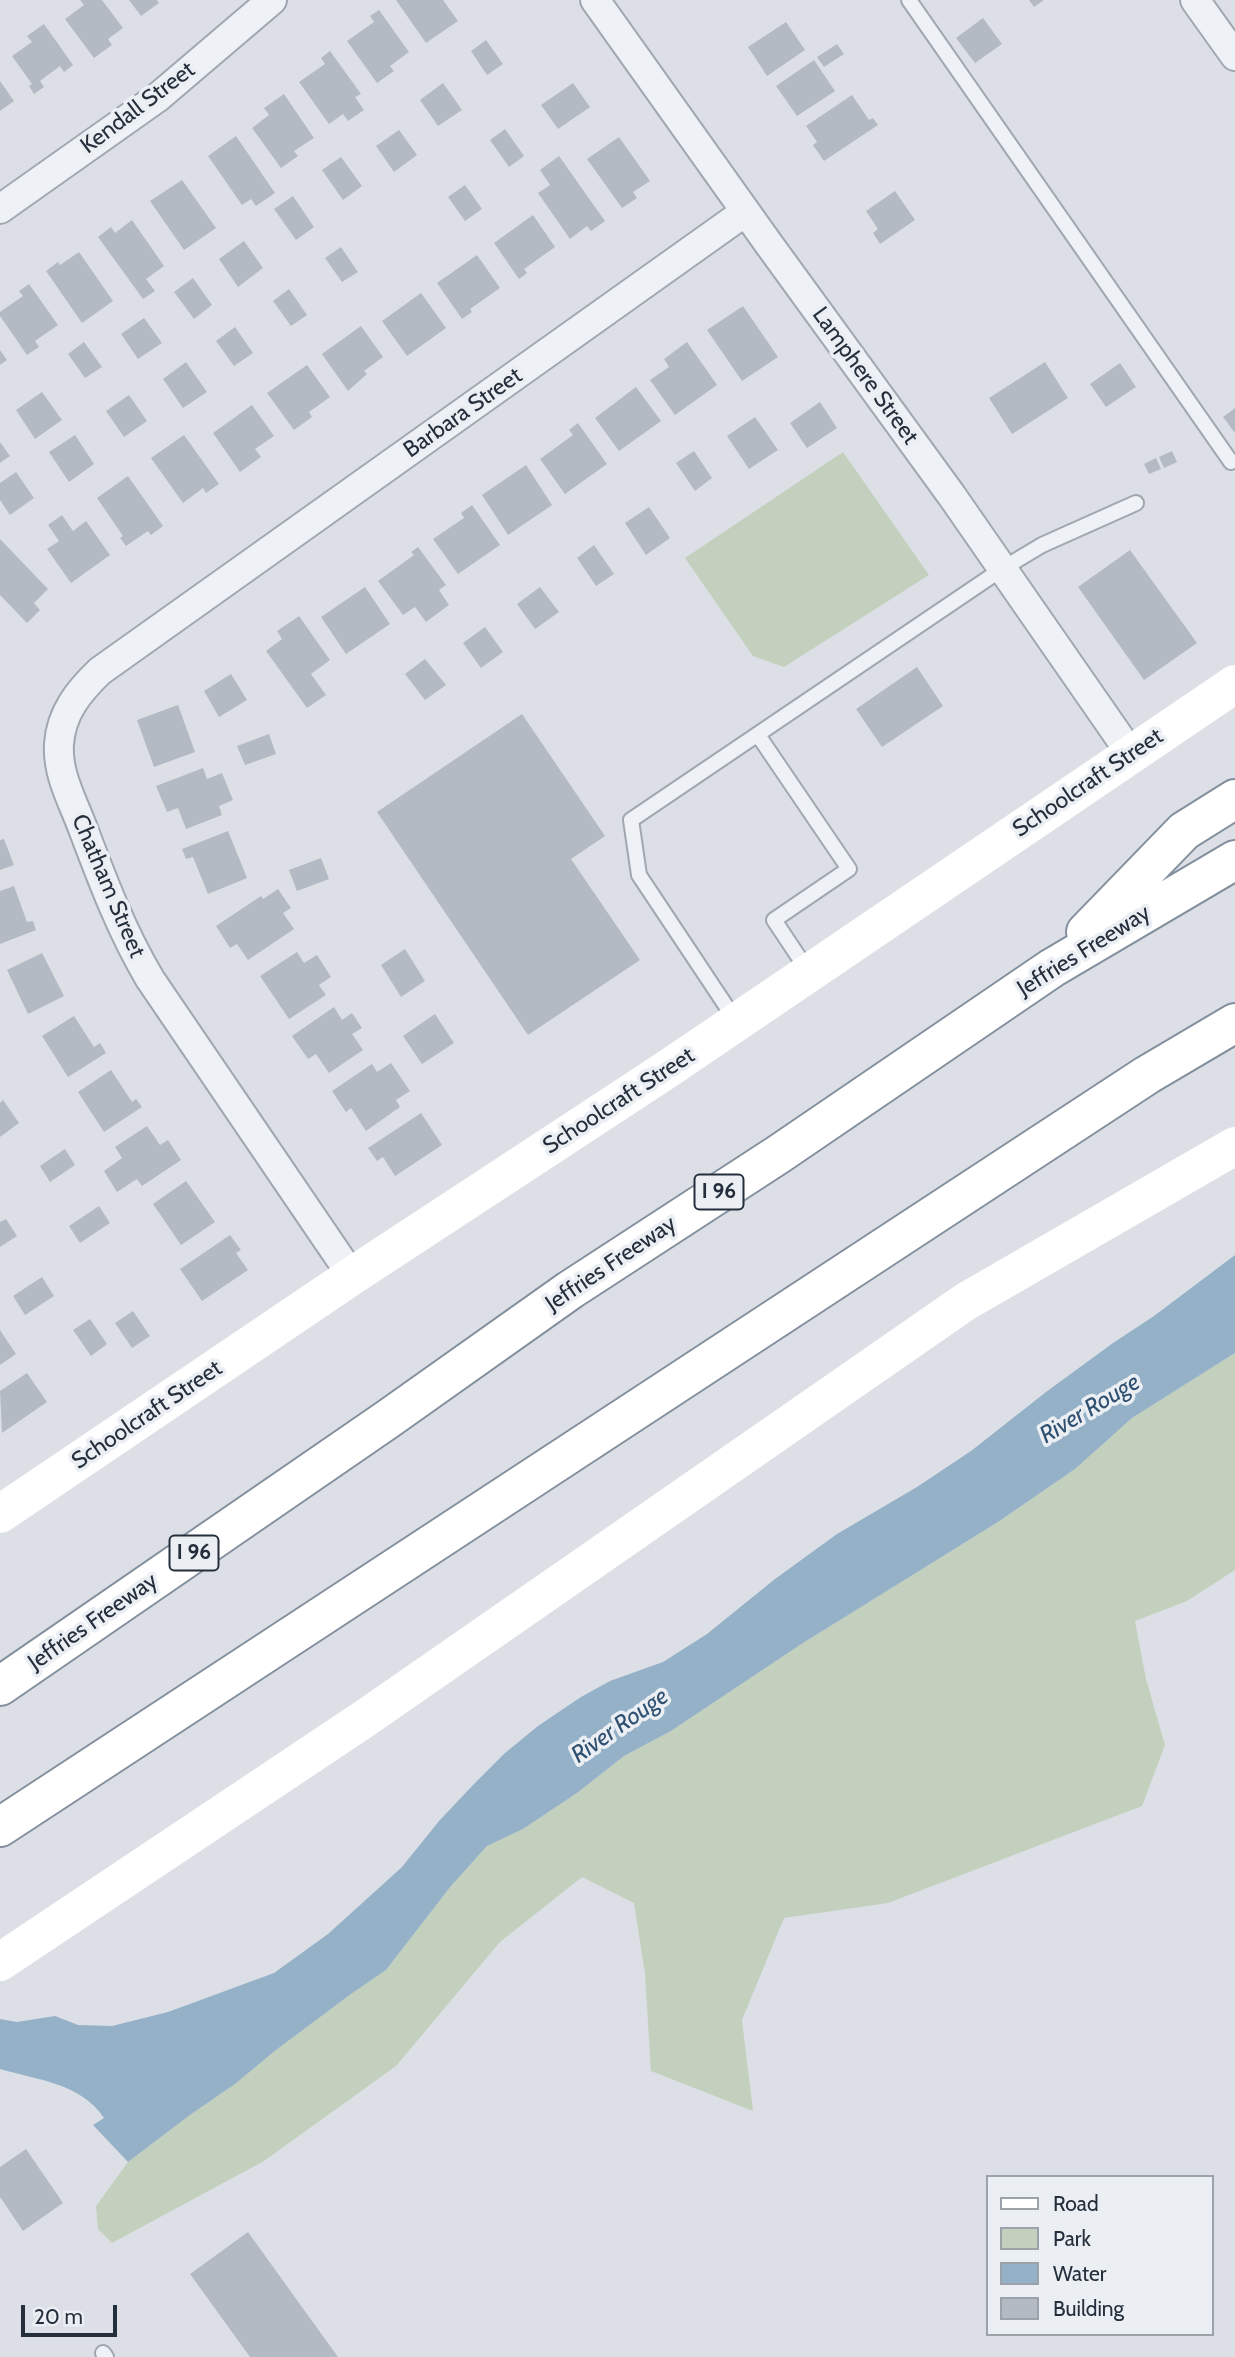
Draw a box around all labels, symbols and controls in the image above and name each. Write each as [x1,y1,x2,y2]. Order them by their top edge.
street label: Kendall Street [75,56,201,160]
street label: Lamphere Street [806,302,924,450]
street label: Barbara Street [398,362,528,464]
street label: Schoolcraft Street [1008,723,1168,843]
street label: Chatham Street [65,810,151,962]
street label: Jeffries Freeway [1012,899,1156,1003]
street label: Schoolcraft Street [538,1042,700,1160]
road number: I 96 [694,1174,744,1210]
street label: Jeffries Freeway [541,1210,681,1318]
street label: Schoolcraft Street [67,1355,227,1475]
water label: River Rouge [1035,1368,1145,1450]
road number: I 96 [170,1536,218,1570]
street label: Jeffries Freeway [23,1567,163,1677]
water label: River Rouge [566,1682,674,1770]
legend [986,2175,1214,2336]
text: Road [1053,2191,1099,2216]
text: Park [1053,2226,1091,2251]
text: Water [1053,2261,1106,2286]
scale bar [24,2290,121,2334]
text: Building [1053,2296,1124,2321]
text: 20 m [34,2304,83,2329]

